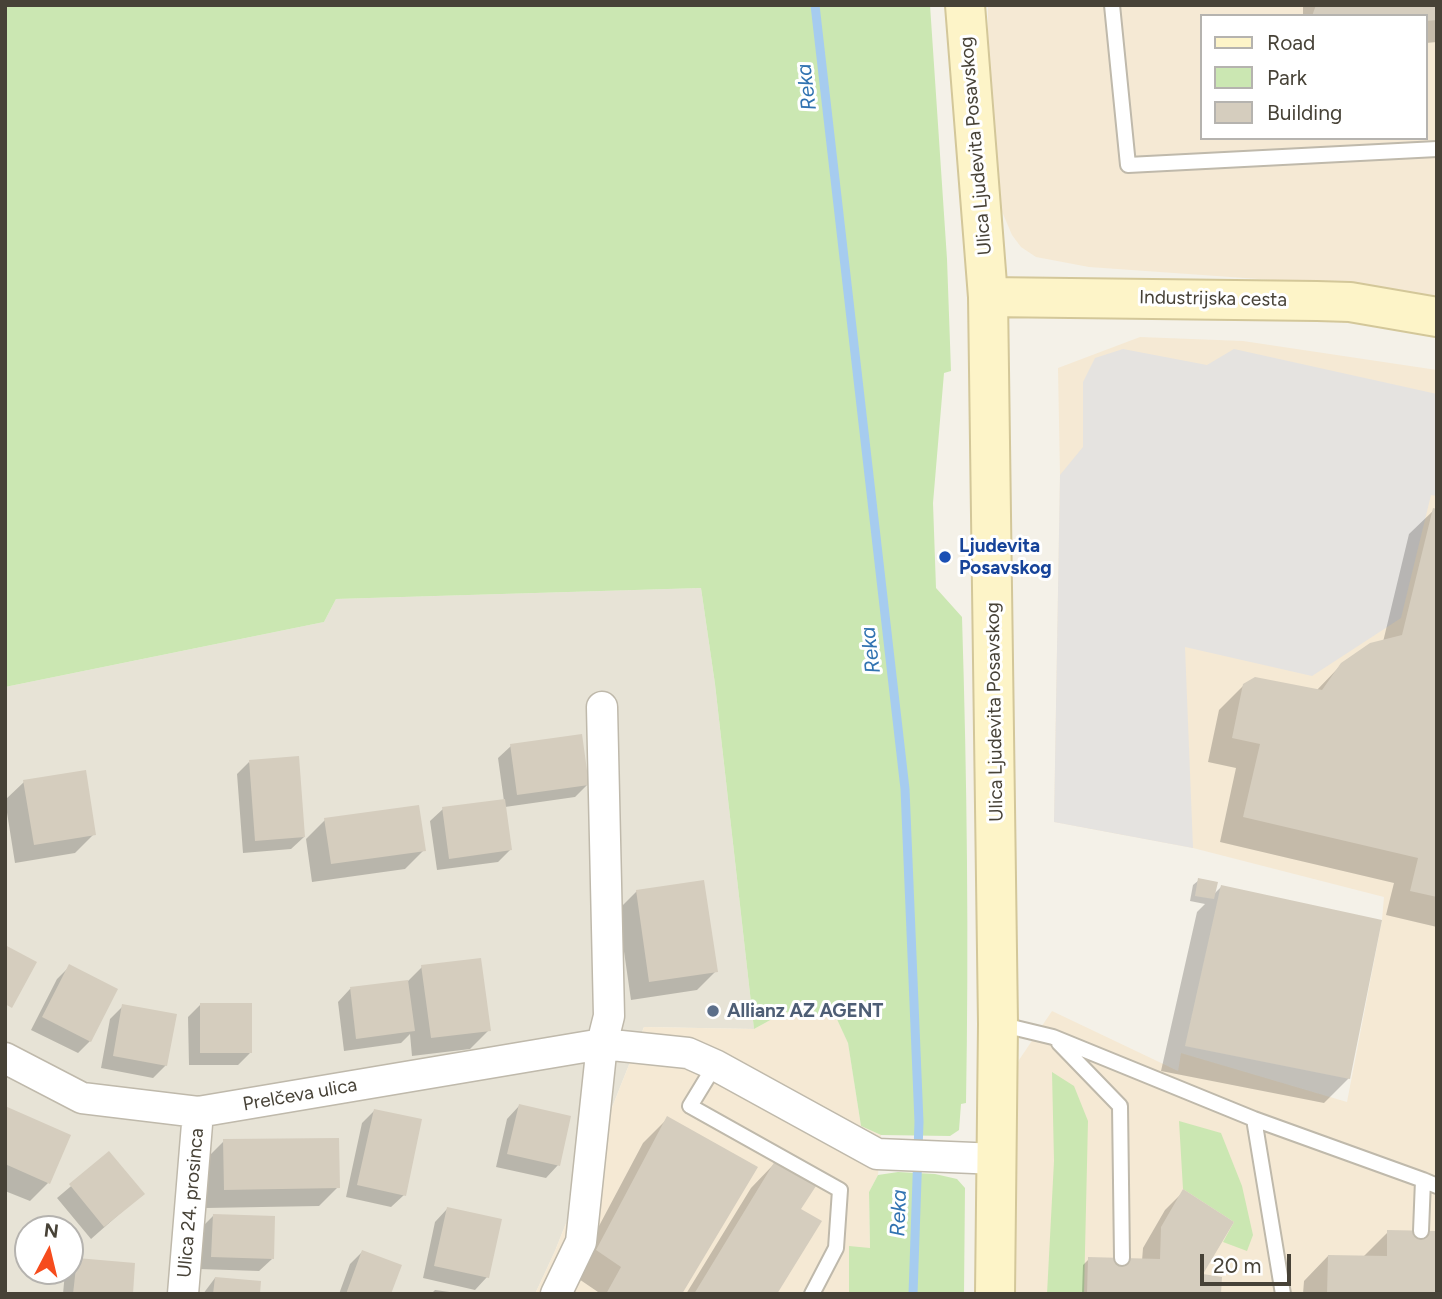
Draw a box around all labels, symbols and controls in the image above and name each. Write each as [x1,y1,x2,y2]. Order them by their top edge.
legend [1200,14,1428,140]
text: Road [1267,30,1315,55]
street label: Ulica Ljudevita Posavskog [955,36,997,256]
water label: Reka [792,62,822,112]
text: Park [1267,65,1307,90]
text: Building [1267,100,1342,125]
street label: Industrijska cesta [1139,286,1287,312]
place label: Ljudevita Posavskog [959,535,1052,579]
marker: Ljudevita Posavskog [937,549,953,565]
street label: Ulica Ljudevita Posavskog [982,602,1008,822]
water label: Reka [856,625,886,675]
place label: Allianz AZ AGENT [727,1000,883,1022]
marker: Allianz AZ AGENT [705,1003,721,1019]
street label: Prelčeva ulica [241,1074,359,1116]
street label: Ulica 24. prosinca [173,1127,209,1279]
water label: Reka [886,1189,912,1237]
north arrow [14,1215,84,1285]
text: N [43,1218,60,1243]
scale bar [1204,1240,1295,1284]
text: 20 m [1213,1253,1261,1278]

